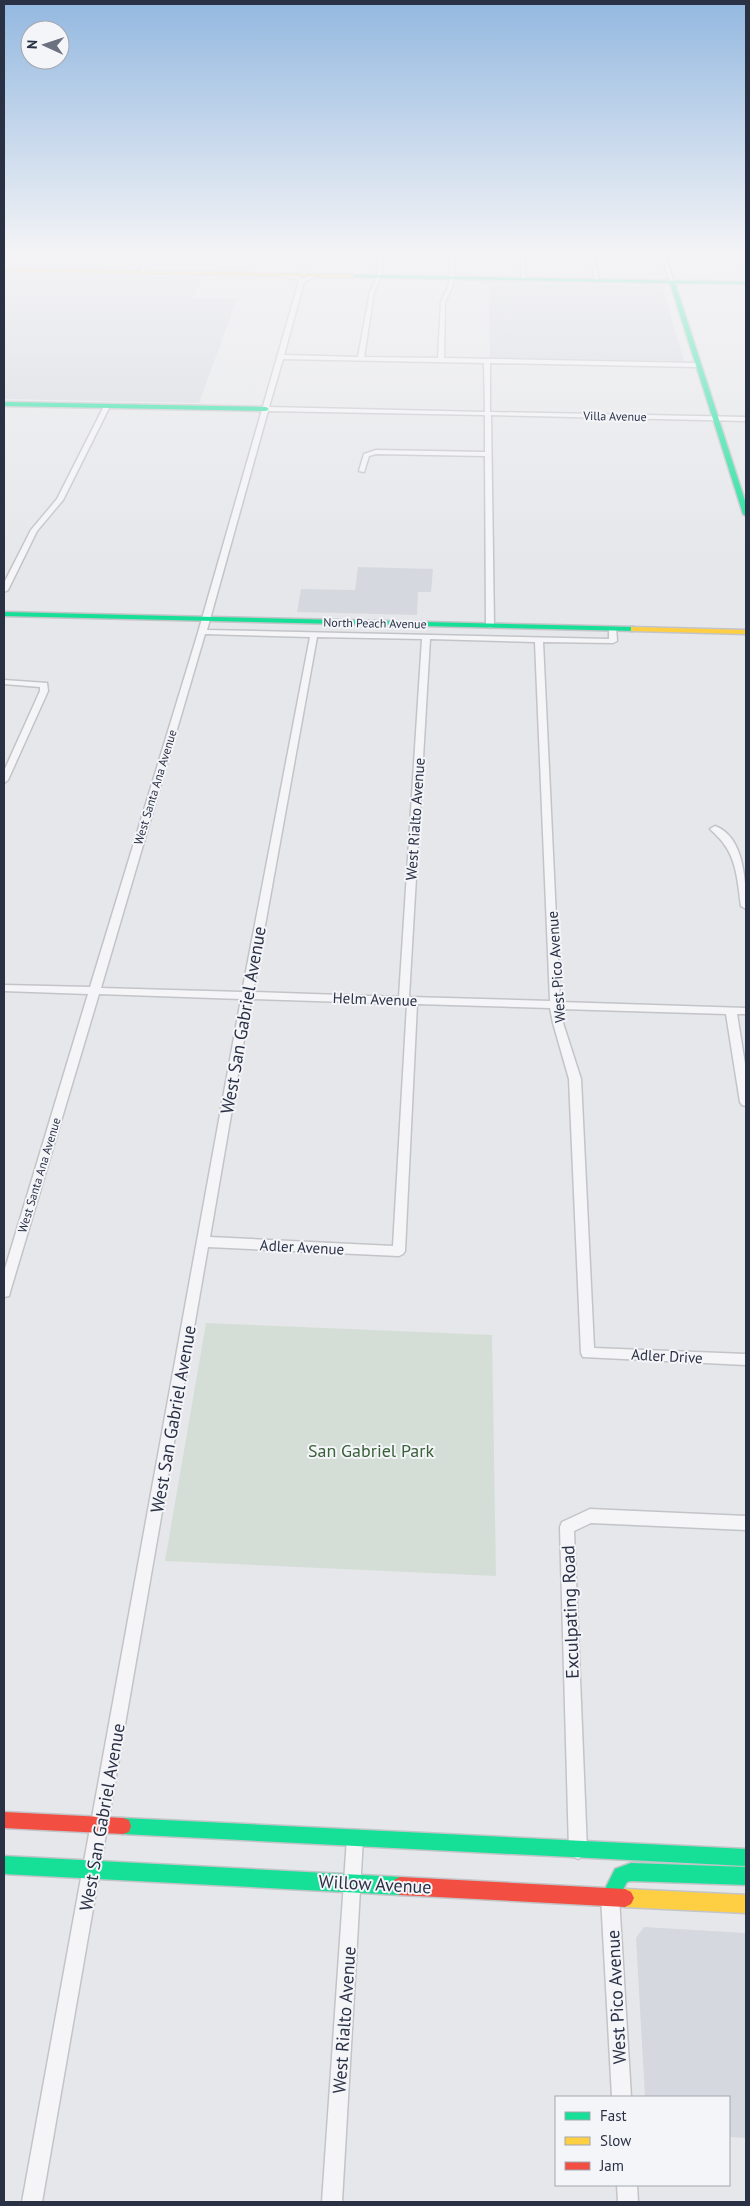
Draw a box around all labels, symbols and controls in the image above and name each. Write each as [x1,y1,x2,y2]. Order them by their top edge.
north arrow [20,20,70,70]
text: N [23,39,41,49]
street label: Villa Avenue [582,408,647,424]
street label: North Peach Avenue [323,615,427,631]
street label: West Santa Ana Avenue [130,728,180,846]
street label: West Rialto Avenue [401,757,429,881]
street label: West Pico Avenue [543,910,569,1024]
street label: West San Gabriel Avenue [215,924,271,1116]
street label: Helm Avenue [332,988,418,1010]
street label: West Santa Ana Avenue [14,1116,64,1234]
street label: Adler Avenue [259,1235,345,1259]
street label: West San Gabriel Avenue [145,1323,201,1515]
street label: Adler Drive [631,1345,703,1367]
park label: San Gabriel Park [308,1439,434,1462]
street label: Exculpating Road [556,1545,584,1679]
street label: West San Gabriel Avenue [74,1721,130,1913]
street label: Willow Avenue [318,1870,432,1898]
street label: West Pico Avenue [601,1929,631,2065]
street label: West Rialto Avenue [327,1946,361,2094]
legend [555,2096,730,2186]
text: Fast [600,2106,627,2125]
text: Slow [600,2131,631,2150]
text: Jam [599,2156,624,2175]

